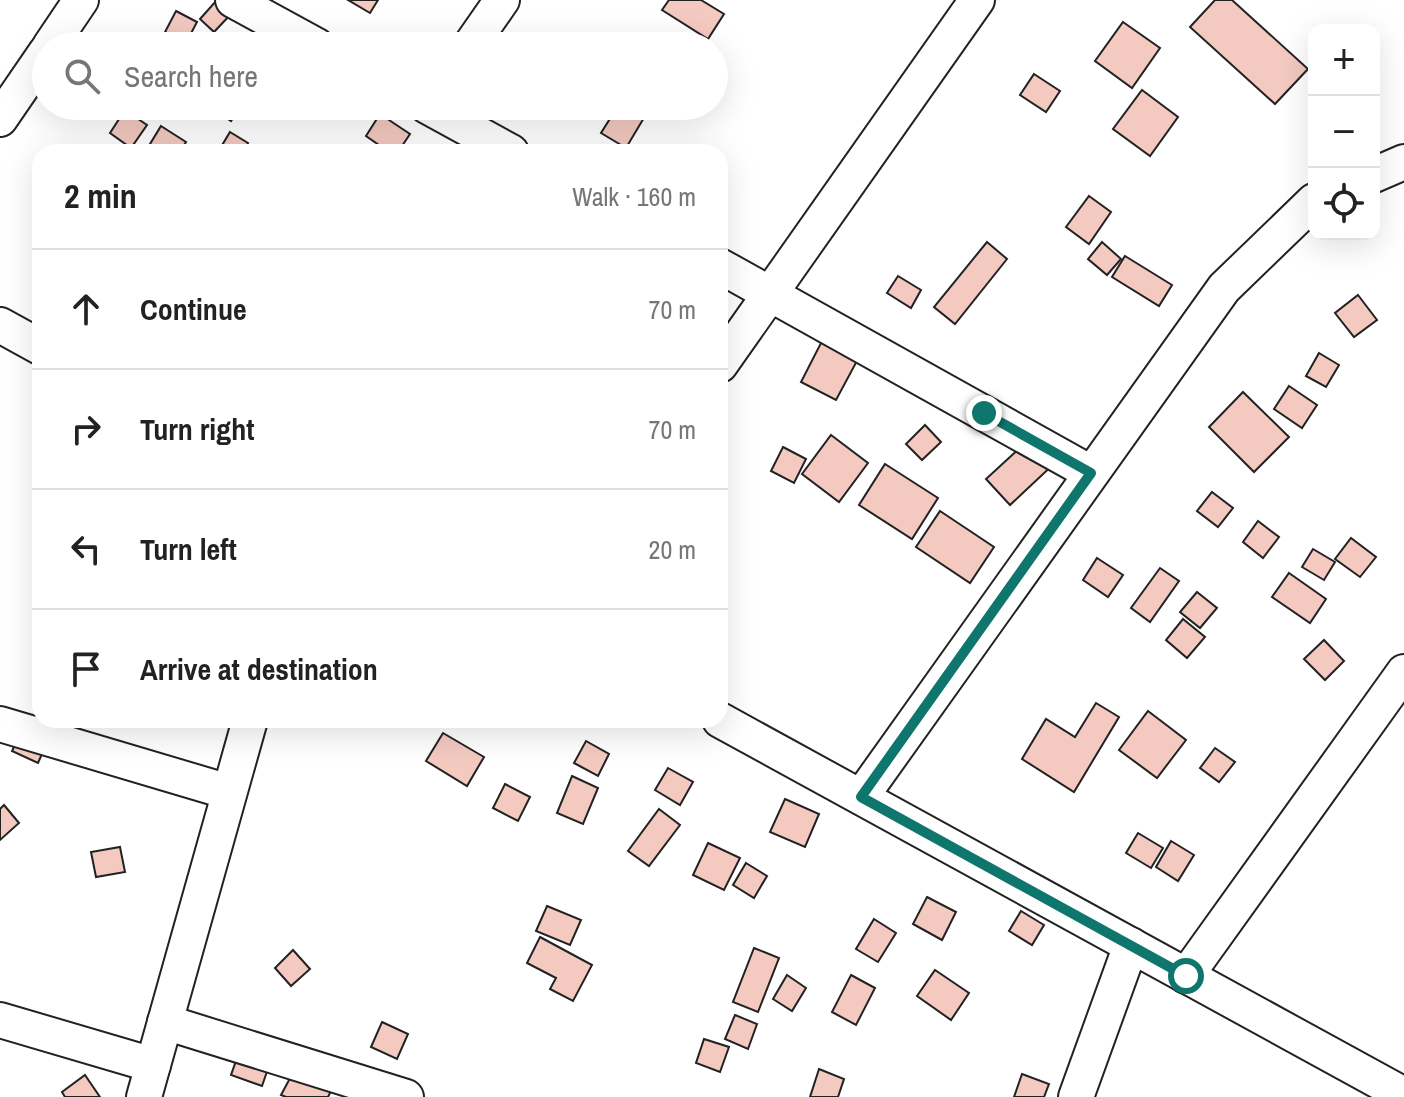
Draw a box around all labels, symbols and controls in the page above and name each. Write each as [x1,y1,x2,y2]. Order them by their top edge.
map controls [1308,24,1380,240]
button: + [1308,24,1380,96]
search box [32,32,728,120]
icon: search [60,54,104,98]
text: Search here [124,56,258,96]
button: − [1308,96,1380,168]
button: locate [1308,168,1380,240]
text: 2 min [64,173,137,219]
text: Walk · 160 m [572,179,696,214]
icon: ahead [64,287,108,331]
text: Continue [140,289,247,329]
text: 70 m [649,292,696,327]
route end [966,395,1002,431]
icon: right [64,407,108,451]
text: Turn right [140,409,254,449]
text: 70 m [649,412,696,447]
icon: left [64,527,108,571]
text: Turn left [140,529,237,569]
text: 20 m [649,532,696,567]
icon: arrive [64,647,108,691]
text: Arrive at destination [140,649,378,689]
route start [1168,958,1204,994]

